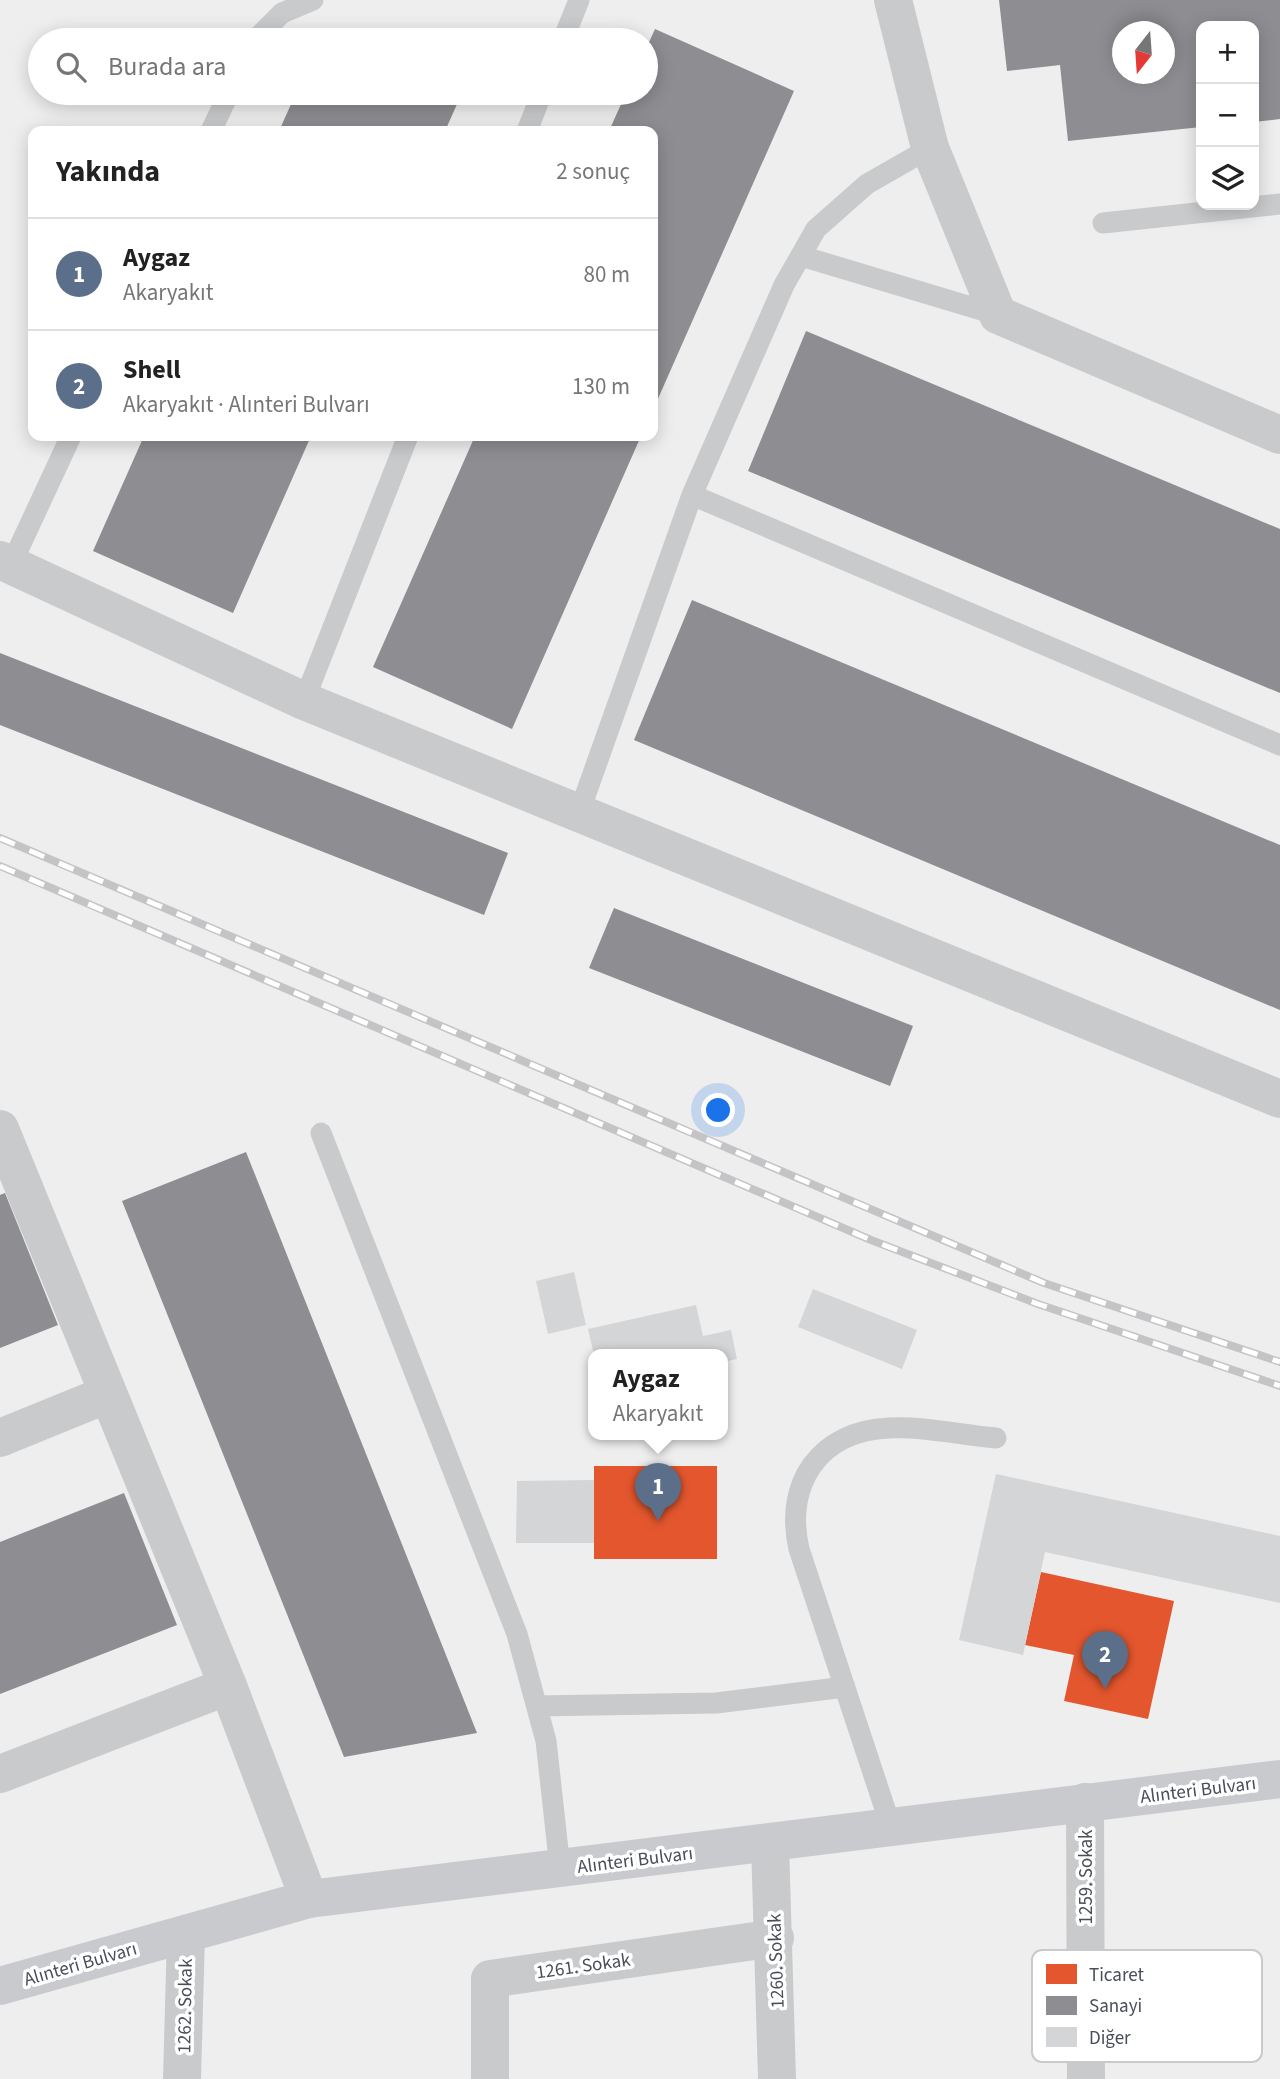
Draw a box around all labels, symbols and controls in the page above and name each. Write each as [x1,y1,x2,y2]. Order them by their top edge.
north arrow [1112,21,1175,84]
map controls [1196,21,1259,210]
button: + [1196,21,1259,84]
search box [28,28,658,105]
icon: search [52,48,90,86]
text: Burada ara [108,48,226,85]
button: − [1196,84,1259,147]
button: layers [1196,147,1259,210]
text: Yakında [56,150,160,193]
text: 2 sonuç [556,155,630,188]
text: Aygaz [123,239,190,276]
text: 1 [73,258,85,291]
text: 80 m [583,258,630,291]
text: Akaryakıt [123,276,214,309]
text: Shell [123,351,181,388]
text: 2 [73,370,85,403]
text: 130 m [572,370,630,403]
text: Akaryakıt · Alınteri Bulvarı [123,388,370,421]
your location [701,1093,735,1127]
popup [588,1349,728,1440]
text: Aygaz [613,1360,680,1397]
text: Akaryakıt [613,1397,703,1430]
pin: 1 [635,1463,681,1521]
pin: 2 [1082,1631,1128,1689]
street label: Alınteri Bulvarı [1139,1770,1258,1811]
street label: 1259. Sokak [1073,1829,1100,1924]
street label: Alınteri Bulvarı [576,1840,695,1881]
street label: 1260. Sokak [761,1912,792,2009]
street label: Alınteri Bulvarı [21,1935,140,1993]
street label: 1261. Sokak [534,1946,633,1986]
legend [1032,1950,1262,2062]
street label: 1262. Sokak [171,1958,200,2054]
text: Ticaret [1089,1962,1145,1989]
text: Sanayi [1089,1993,1142,2020]
text: Diğer [1089,2025,1131,2052]

